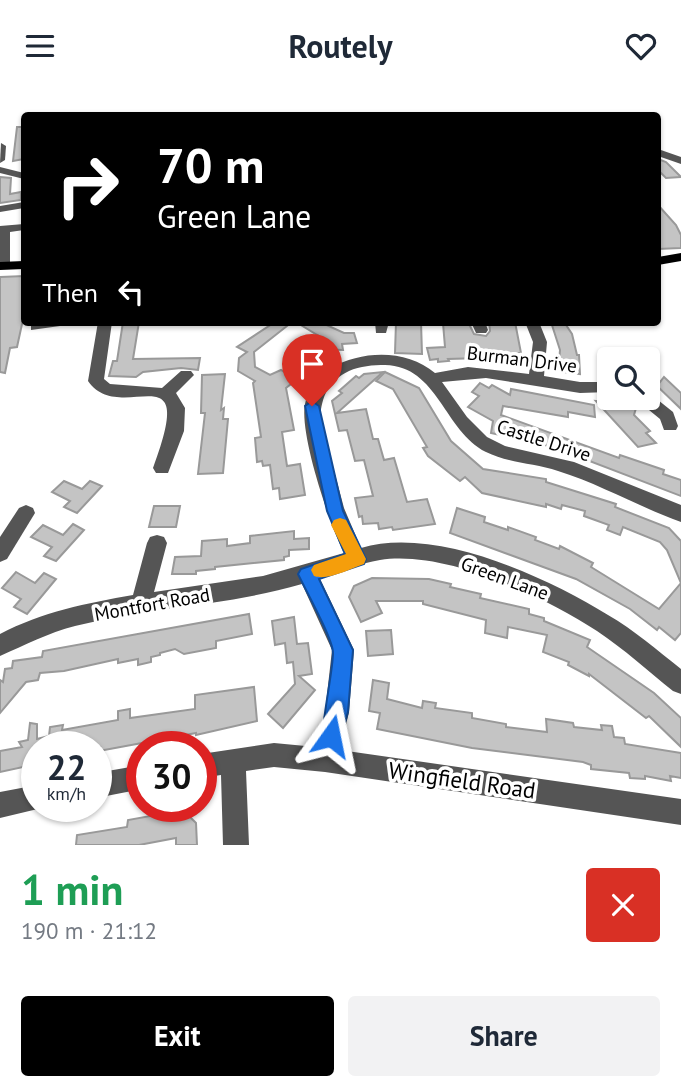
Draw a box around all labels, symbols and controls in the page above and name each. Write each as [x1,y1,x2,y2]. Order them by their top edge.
text: Routely [288,25,393,67]
icon: menu [21,27,59,65]
icon: heart [622,27,660,65]
text: 70 m [157,133,264,197]
icon: right [42,140,133,231]
text: Green Lane [157,195,311,237]
icon: left [112,273,150,311]
text: Then [42,276,98,309]
pin [282,334,342,406]
street label: Burman Drive [466,340,578,378]
icon: arrive [293,345,331,383]
map controls [597,347,660,410]
button: search [597,347,660,410]
street label: Castle Drive [494,414,594,466]
street label: Green Lane [458,551,552,605]
street label: Montfort Road [92,582,212,626]
position arrow [294,699,368,773]
speed limit sign: 30 [126,731,217,822]
text: 22 [47,744,86,790]
street label: Wingfield Road [387,755,537,805]
text: km/h [47,782,86,805]
text: 1 min [21,862,123,917]
button: close [586,868,660,942]
text: 190 m · 21:12 [21,916,157,945]
button: Exit [21,996,334,1076]
button: Share [348,996,660,1076]

